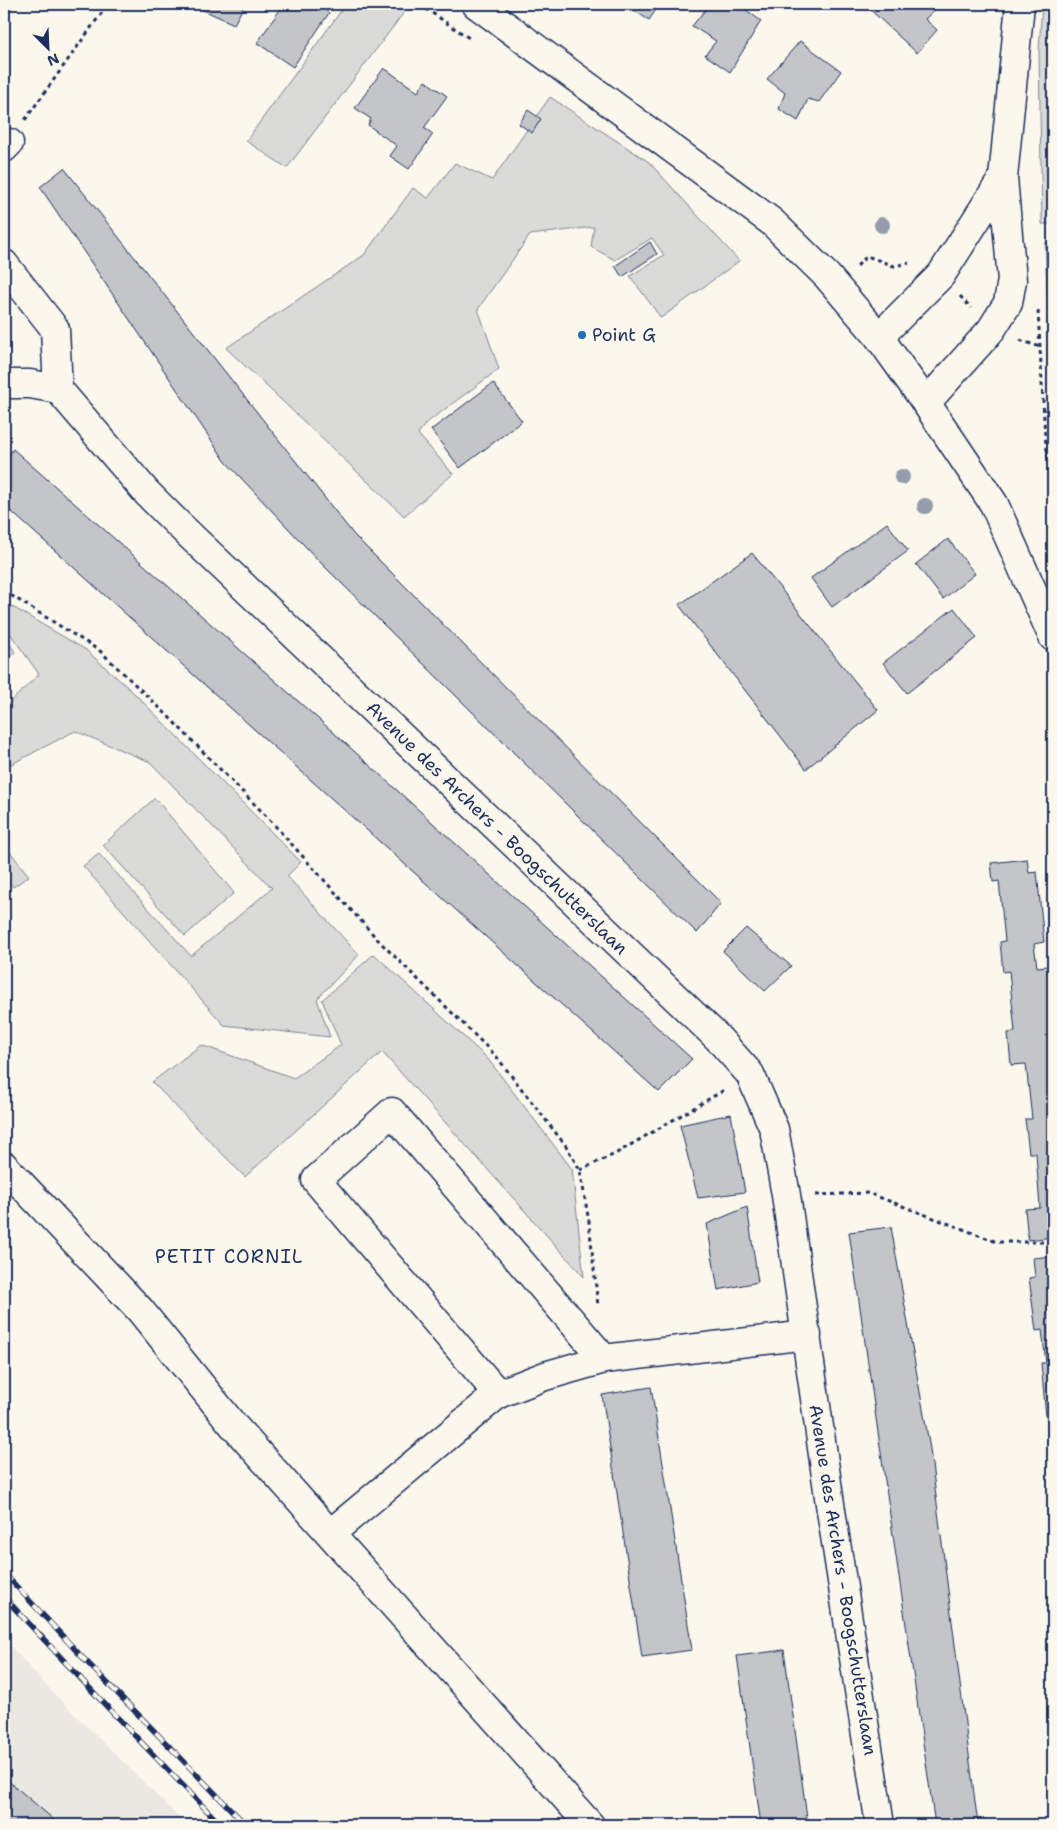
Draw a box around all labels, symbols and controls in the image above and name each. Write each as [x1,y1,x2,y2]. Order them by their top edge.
north arrow [22,22,72,72]
text: N [45,49,62,70]
place label: Point G [592,323,656,347]
marker: Point G [576,329,588,341]
street label: Avenue des Archers - Boogschutterslaan [361,696,633,960]
district label: PETIT CORNIL [155,1244,303,1269]
street label: Avenue des Archers - Boogschutterslaan [803,1403,883,1757]

